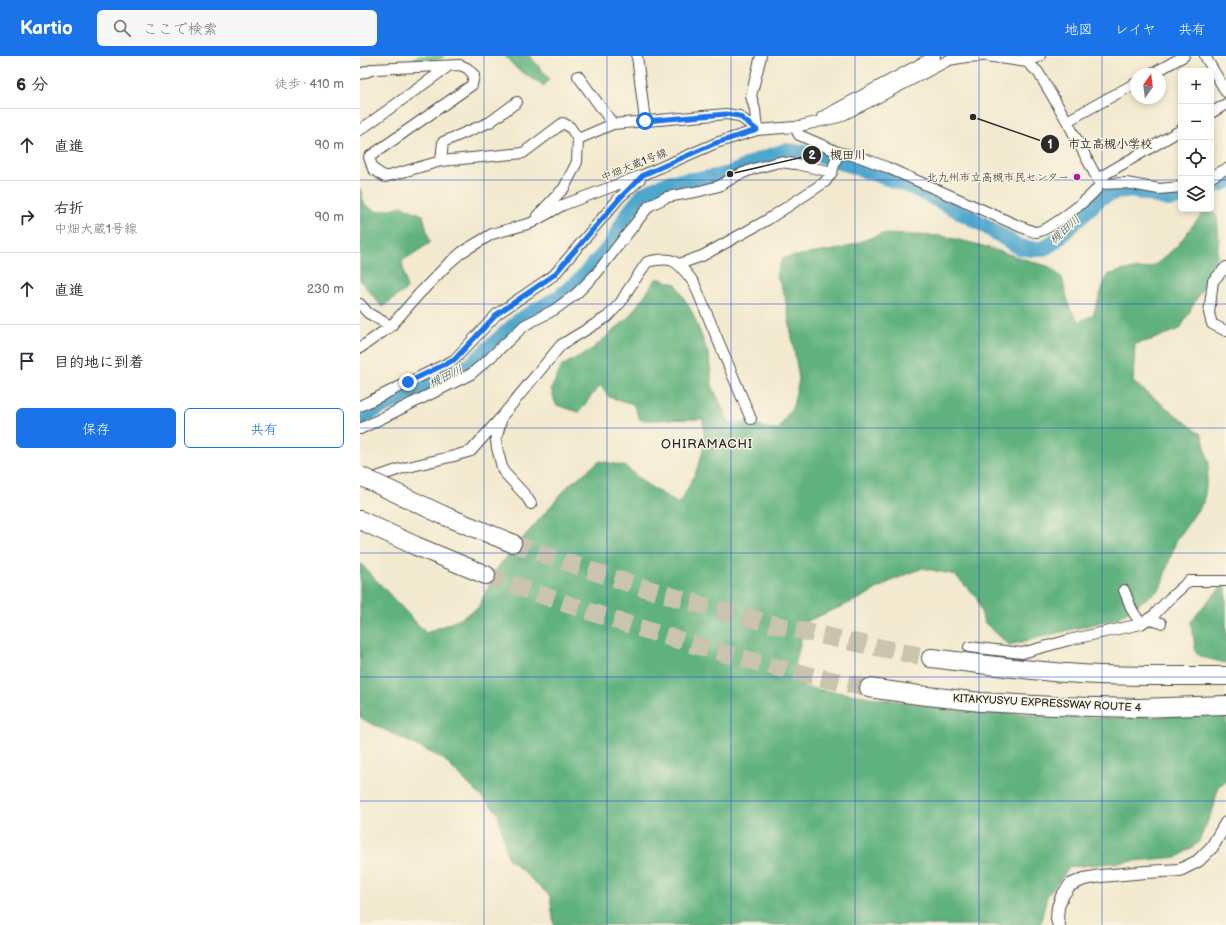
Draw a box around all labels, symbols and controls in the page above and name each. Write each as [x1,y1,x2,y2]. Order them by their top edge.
search box [97,10,377,46]
text: Kartio [20,17,73,40]
icon: search [111,17,133,39]
text: ここで検索 [143,20,218,39]
text: 地図 [1065,21,1093,38]
text: レイヤ [1115,21,1156,38]
text: 共有 [1178,21,1206,38]
north arrow [1130,68,1166,104]
map controls [1178,68,1214,212]
button: + [1178,68,1214,104]
text: 6 分 [16,75,48,95]
text: 徒歩 · 410 m [275,76,344,92]
button: − [1178,104,1214,140]
route start [636,112,654,130]
callout: 市立高槻小学校 [1040,132,1160,156]
icon: ahead [16,134,38,156]
text: 直進 [54,137,84,156]
text: 90 m [315,137,344,153]
text: 1 [1047,137,1053,152]
text: 市立高槻小学校 [1068,137,1152,152]
button: locate [1178,140,1214,176]
callout: 槻田川 [802,143,874,167]
street label: 中畑大蔵1号線 [599,146,669,184]
text: 2 [808,148,816,163]
text: 槻田川 [830,148,866,163]
place label: 北九州市立高槻市民センター [926,171,1069,184]
marker: 北九州市立高槻市民センター [1072,172,1082,182]
button: layers [1178,176,1214,212]
text: 右折 [54,199,84,218]
icon: right [16,206,38,228]
text: 90 m [315,209,344,225]
water label: 槻田川 [1047,212,1083,248]
text: 中畑大蔵1号線 [54,221,137,237]
icon: ahead [16,278,38,300]
text: 直進 [54,281,84,300]
text: 230 m [307,281,344,297]
icon: arrive [16,350,38,372]
text: 目的地に到着 [54,353,144,372]
water label: 槻田川 [427,362,465,392]
route end [399,373,417,391]
button: 保存 [16,408,176,448]
button: 共有 [184,408,344,448]
district label: OHIRAMACHI [661,436,753,452]
street label: KITAKYUSYU EXPRESSWAY ROUTE 4 [952,692,1142,714]

